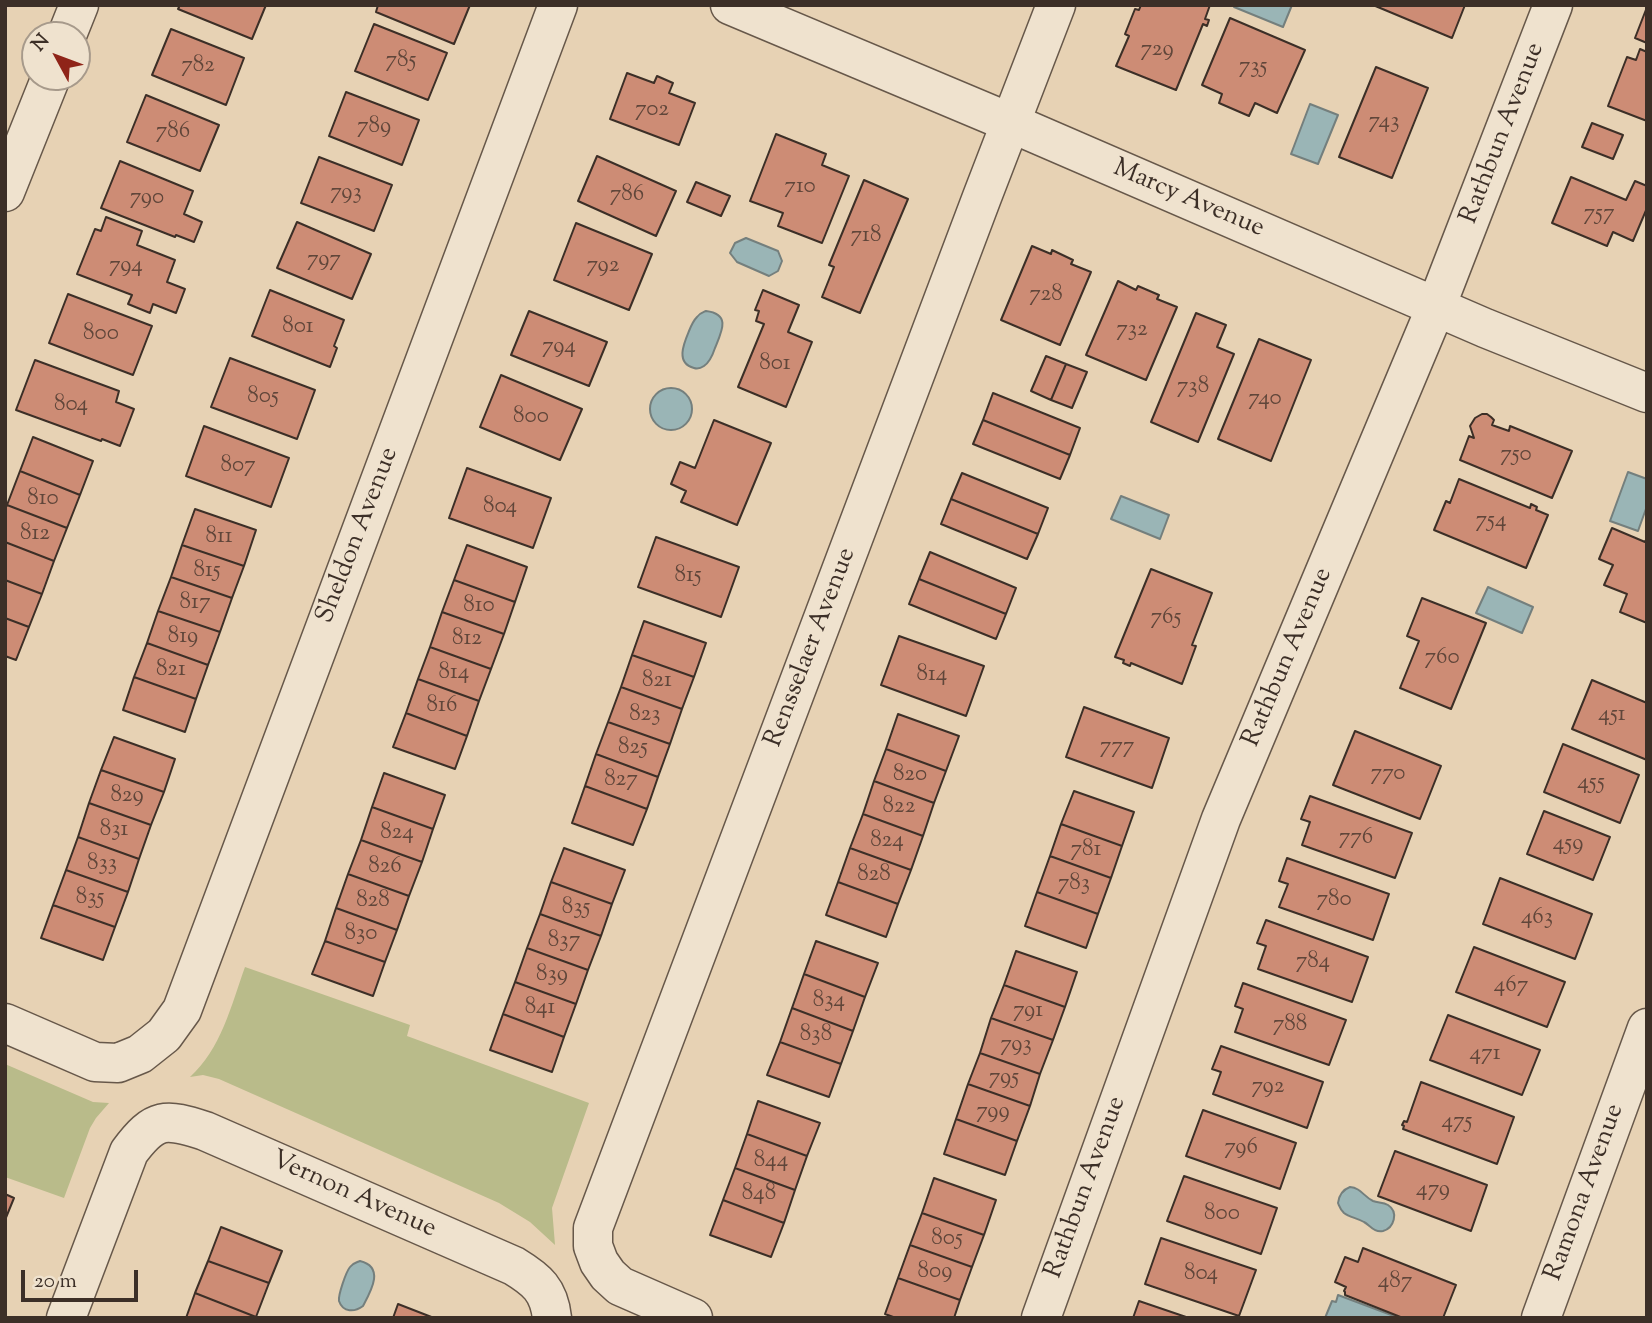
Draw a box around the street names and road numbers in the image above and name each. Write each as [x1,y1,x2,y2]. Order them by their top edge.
street label: Rathbun Avenue [1455,39,1553,229]
street label: Marcy Avenue [1108,154,1268,246]
street label: Sheldon Avenue [311,444,407,628]
street label: Rensselaer Avenue [760,544,864,752]
street label: Rathbun Avenue [1237,564,1341,752]
street label: Rathbun Avenue [1040,1093,1134,1283]
street label: Ramona Avenue [1540,1100,1632,1286]
street label: Vernon Avenue [266,1146,440,1246]

